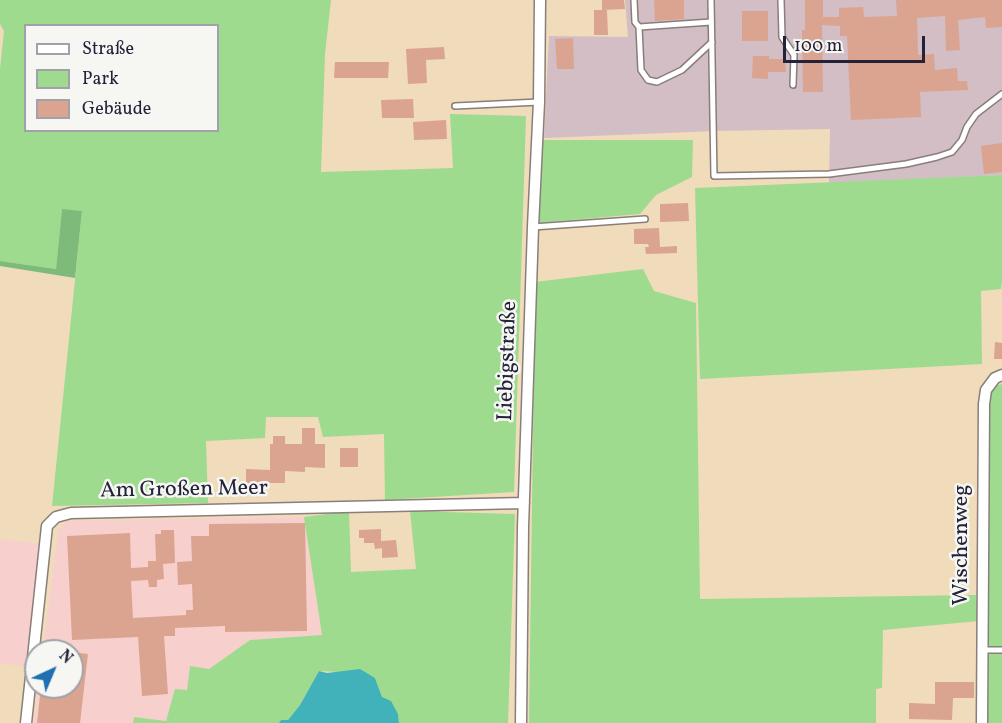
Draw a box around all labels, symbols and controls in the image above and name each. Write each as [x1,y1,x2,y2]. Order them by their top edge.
legend [24,24,219,132]
scale bar [786,24,928,62]
text: 100 m [794,34,843,59]
text: Straße [82,37,134,62]
text: Park [82,67,119,92]
text: Gebäude [82,97,151,122]
street label: Liebigstraße [494,300,524,422]
street label: Am Großen Meer [100,476,268,506]
street label: Wischenweg [950,485,976,605]
north arrow [24,639,84,699]
text: N [53,646,77,669]

